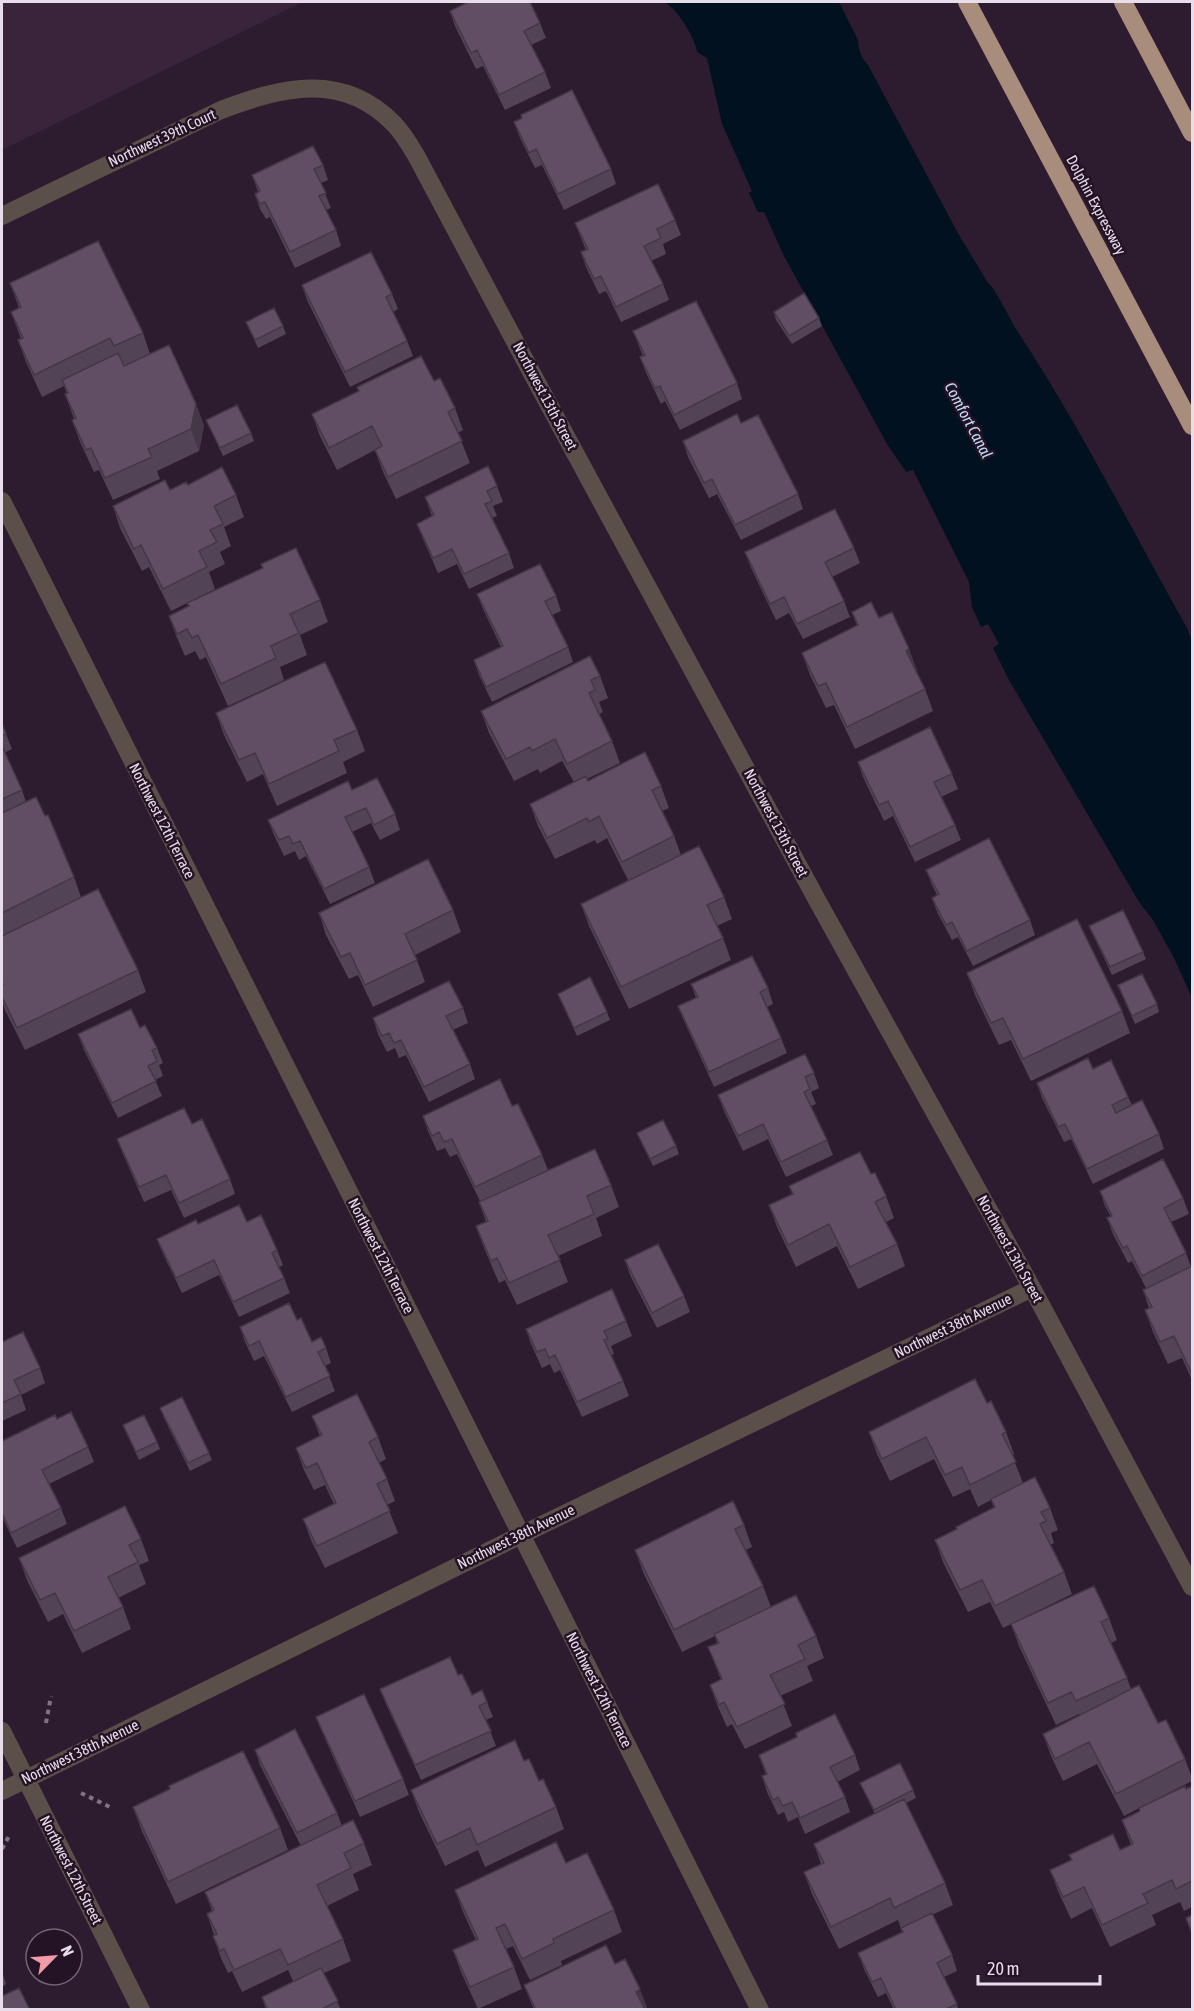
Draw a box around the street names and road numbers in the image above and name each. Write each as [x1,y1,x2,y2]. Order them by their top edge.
street label: Northwest 39th Court [105,105,218,170]
street label: Dolphin Expressway [1063,152,1130,257]
street label: Northwest 13th Street [510,339,581,453]
street label: Northwest 12th Terrace [126,760,199,881]
street label: Northwest 13th Street [741,766,812,880]
street label: Northwest 13th Street [974,1192,1047,1305]
street label: Northwest 12th Terrace [345,1195,418,1316]
street label: Northwest 38th Avenue [891,1290,1014,1361]
street label: Northwest 38th Avenue [454,1501,577,1572]
street label: Northwest 12th Terrace [563,1629,636,1750]
street label: Northwest 38th Avenue [18,1716,141,1787]
street label: Northwest 12th Street [37,1813,106,1927]

